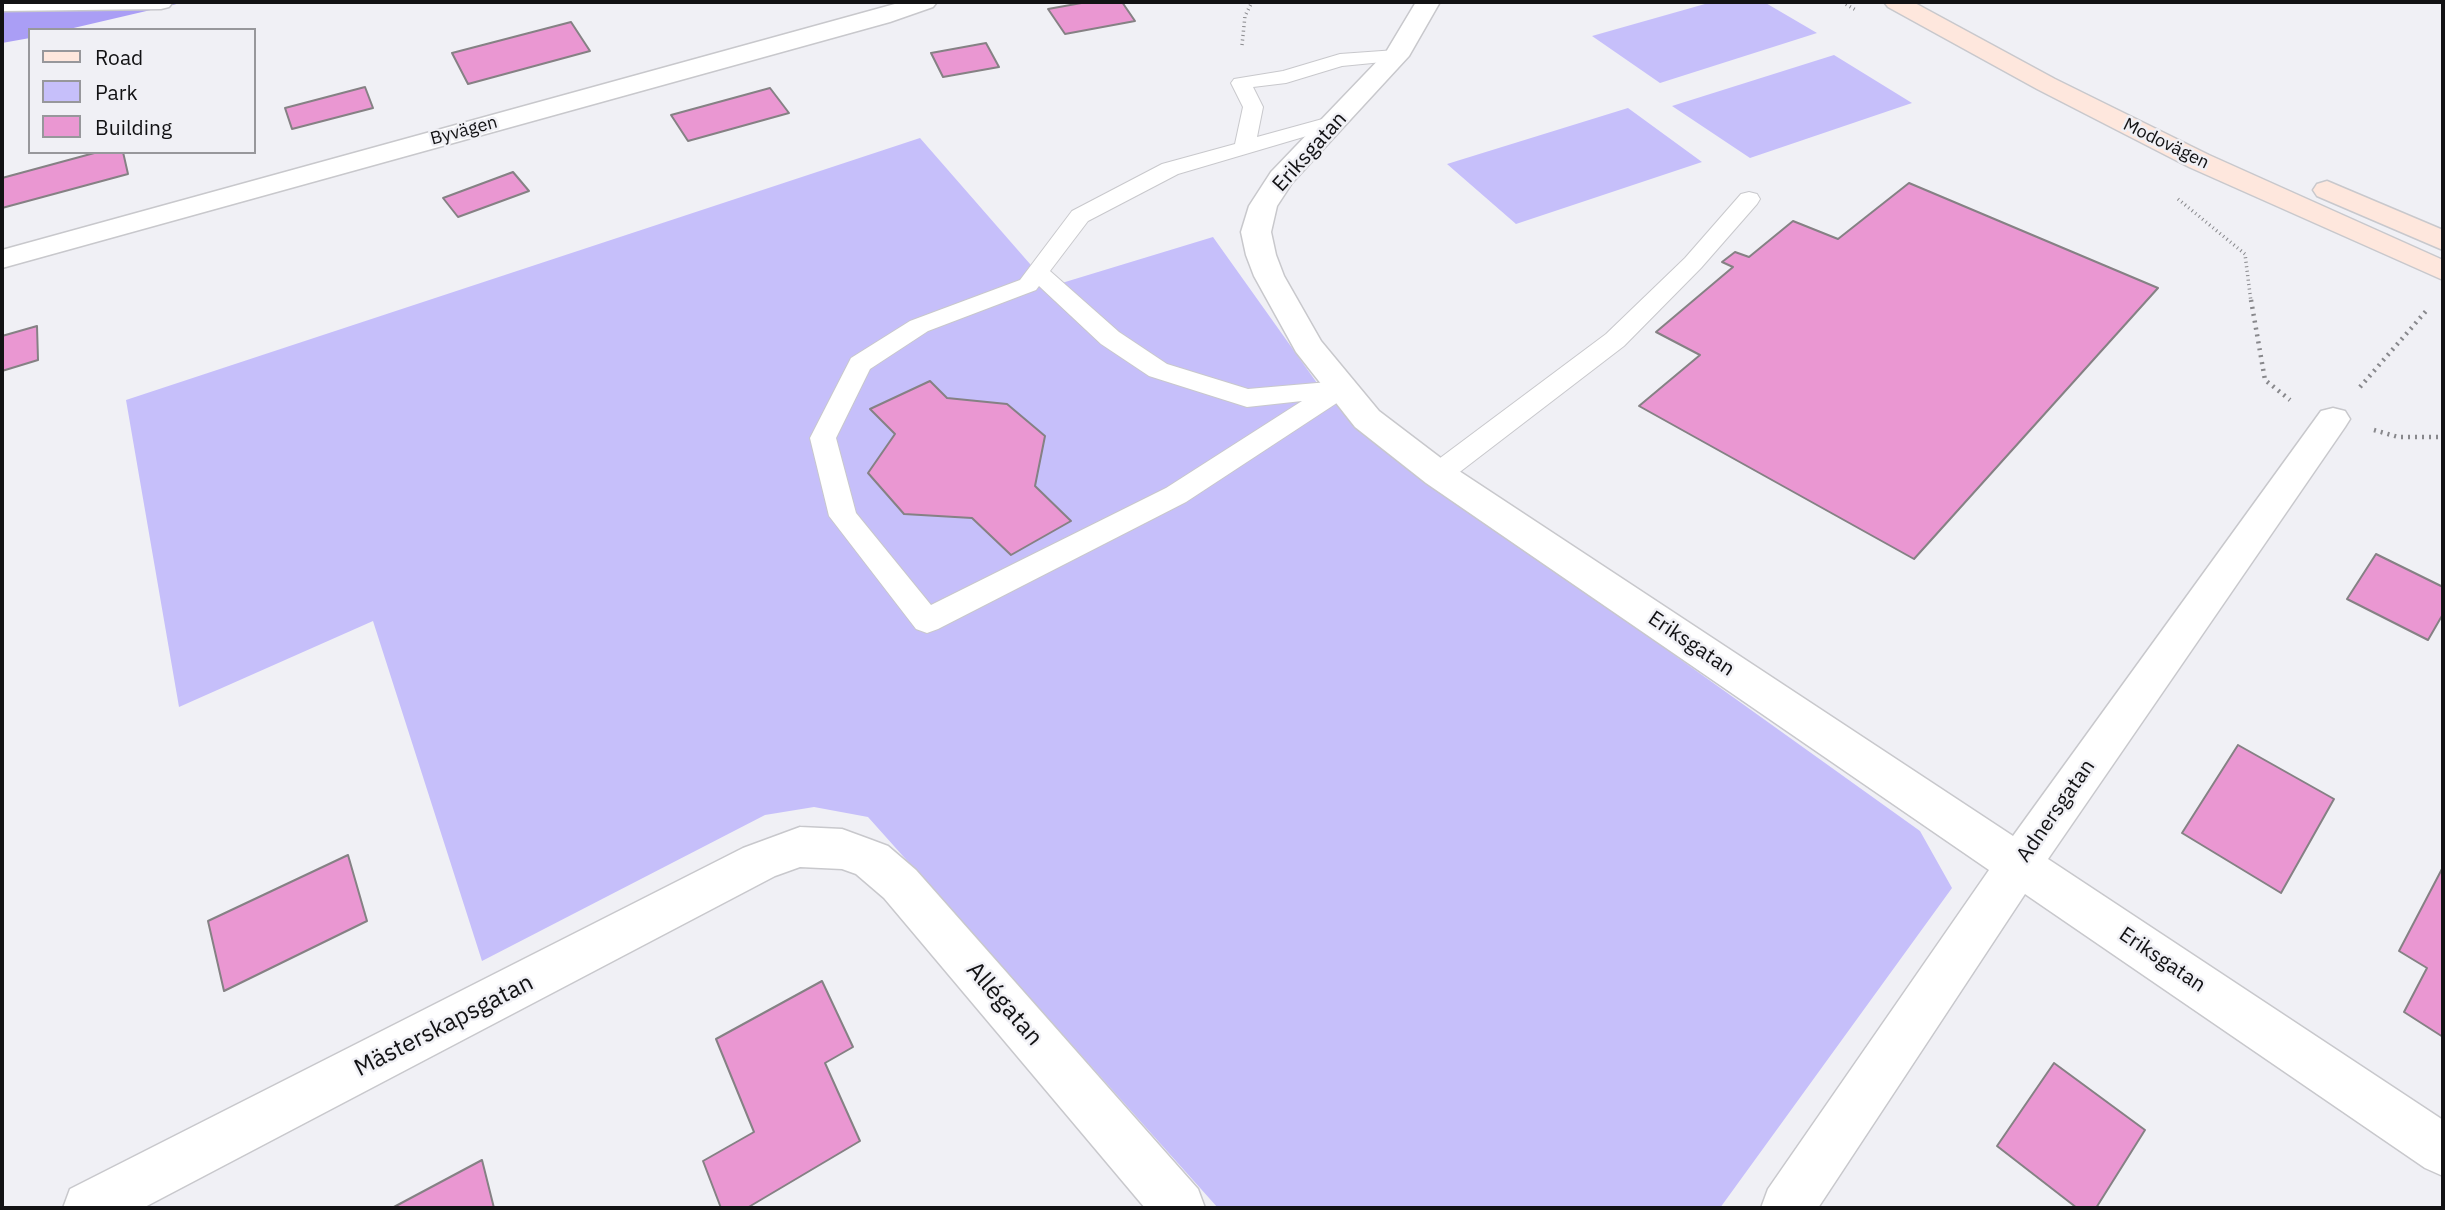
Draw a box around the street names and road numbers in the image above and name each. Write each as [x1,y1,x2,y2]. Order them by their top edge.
street label: Eriksgatan [1268,107,1352,197]
street label: Byvägen [428,112,500,150]
street label: Modovägen [2120,114,2212,174]
street label: Eriksgatan [1643,606,1739,682]
street label: Adnersgatan [2011,755,2101,867]
street label: Eriksgatan [2114,922,2210,998]
street label: Allégatan [960,956,1048,1052]
street label: Mästerskapsgatan [350,968,538,1084]

